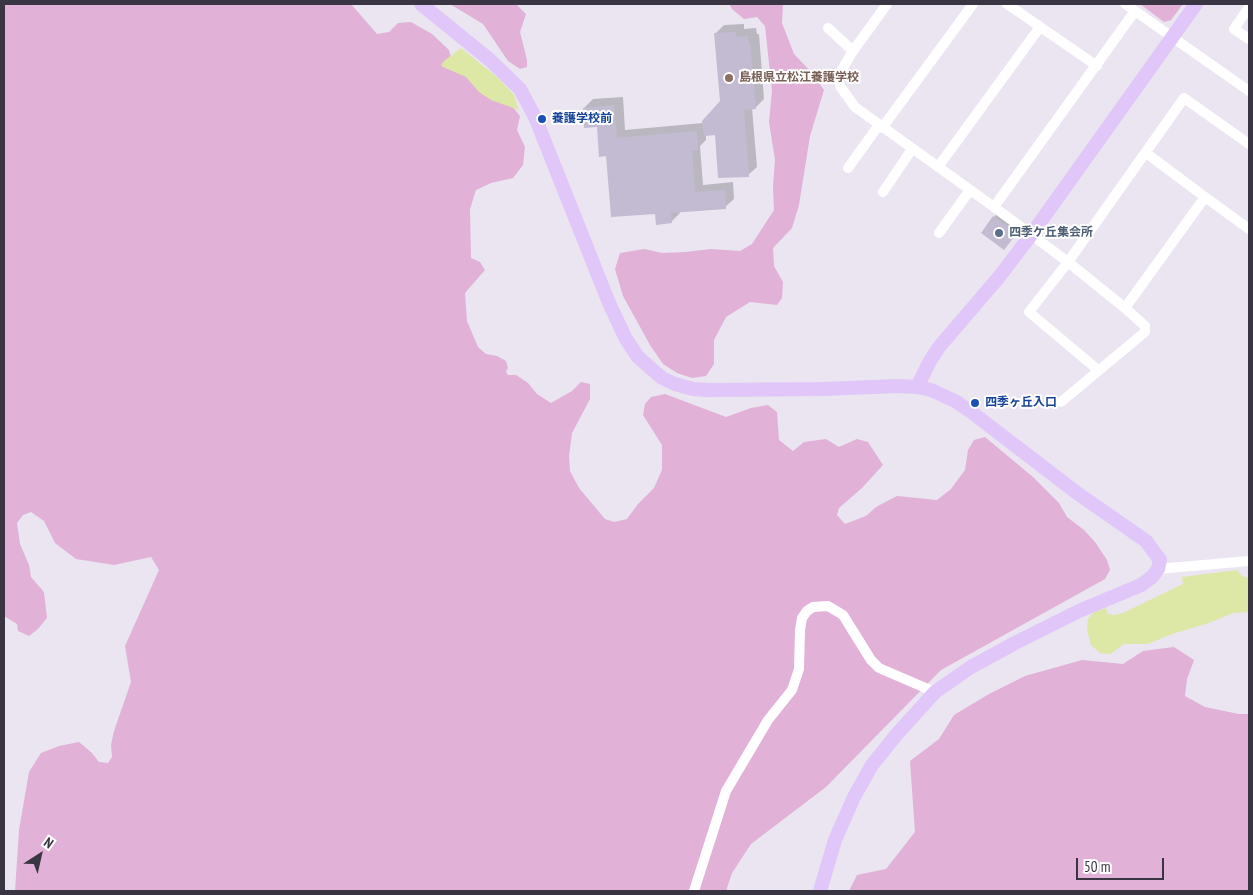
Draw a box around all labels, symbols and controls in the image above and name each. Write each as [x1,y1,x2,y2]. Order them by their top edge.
place label: 島根県立松江養護学校 [739,71,859,85]
marker: 島根県立松江養護学校 [723,72,735,84]
place label: 養護学校前 [552,112,612,126]
marker: 養護学校前 [536,113,548,125]
place label: 四季ケ丘集会所 [1009,226,1093,240]
marker: 四季ケ丘集会所 [993,227,1005,239]
place label: 四季ヶ丘入口 [985,396,1057,410]
marker: 四季ヶ丘入口 [969,397,981,409]
north arrow [15,830,65,880]
text: N [40,833,57,852]
scale bar [1078,848,1166,880]
text: 50 m [1084,857,1110,876]

